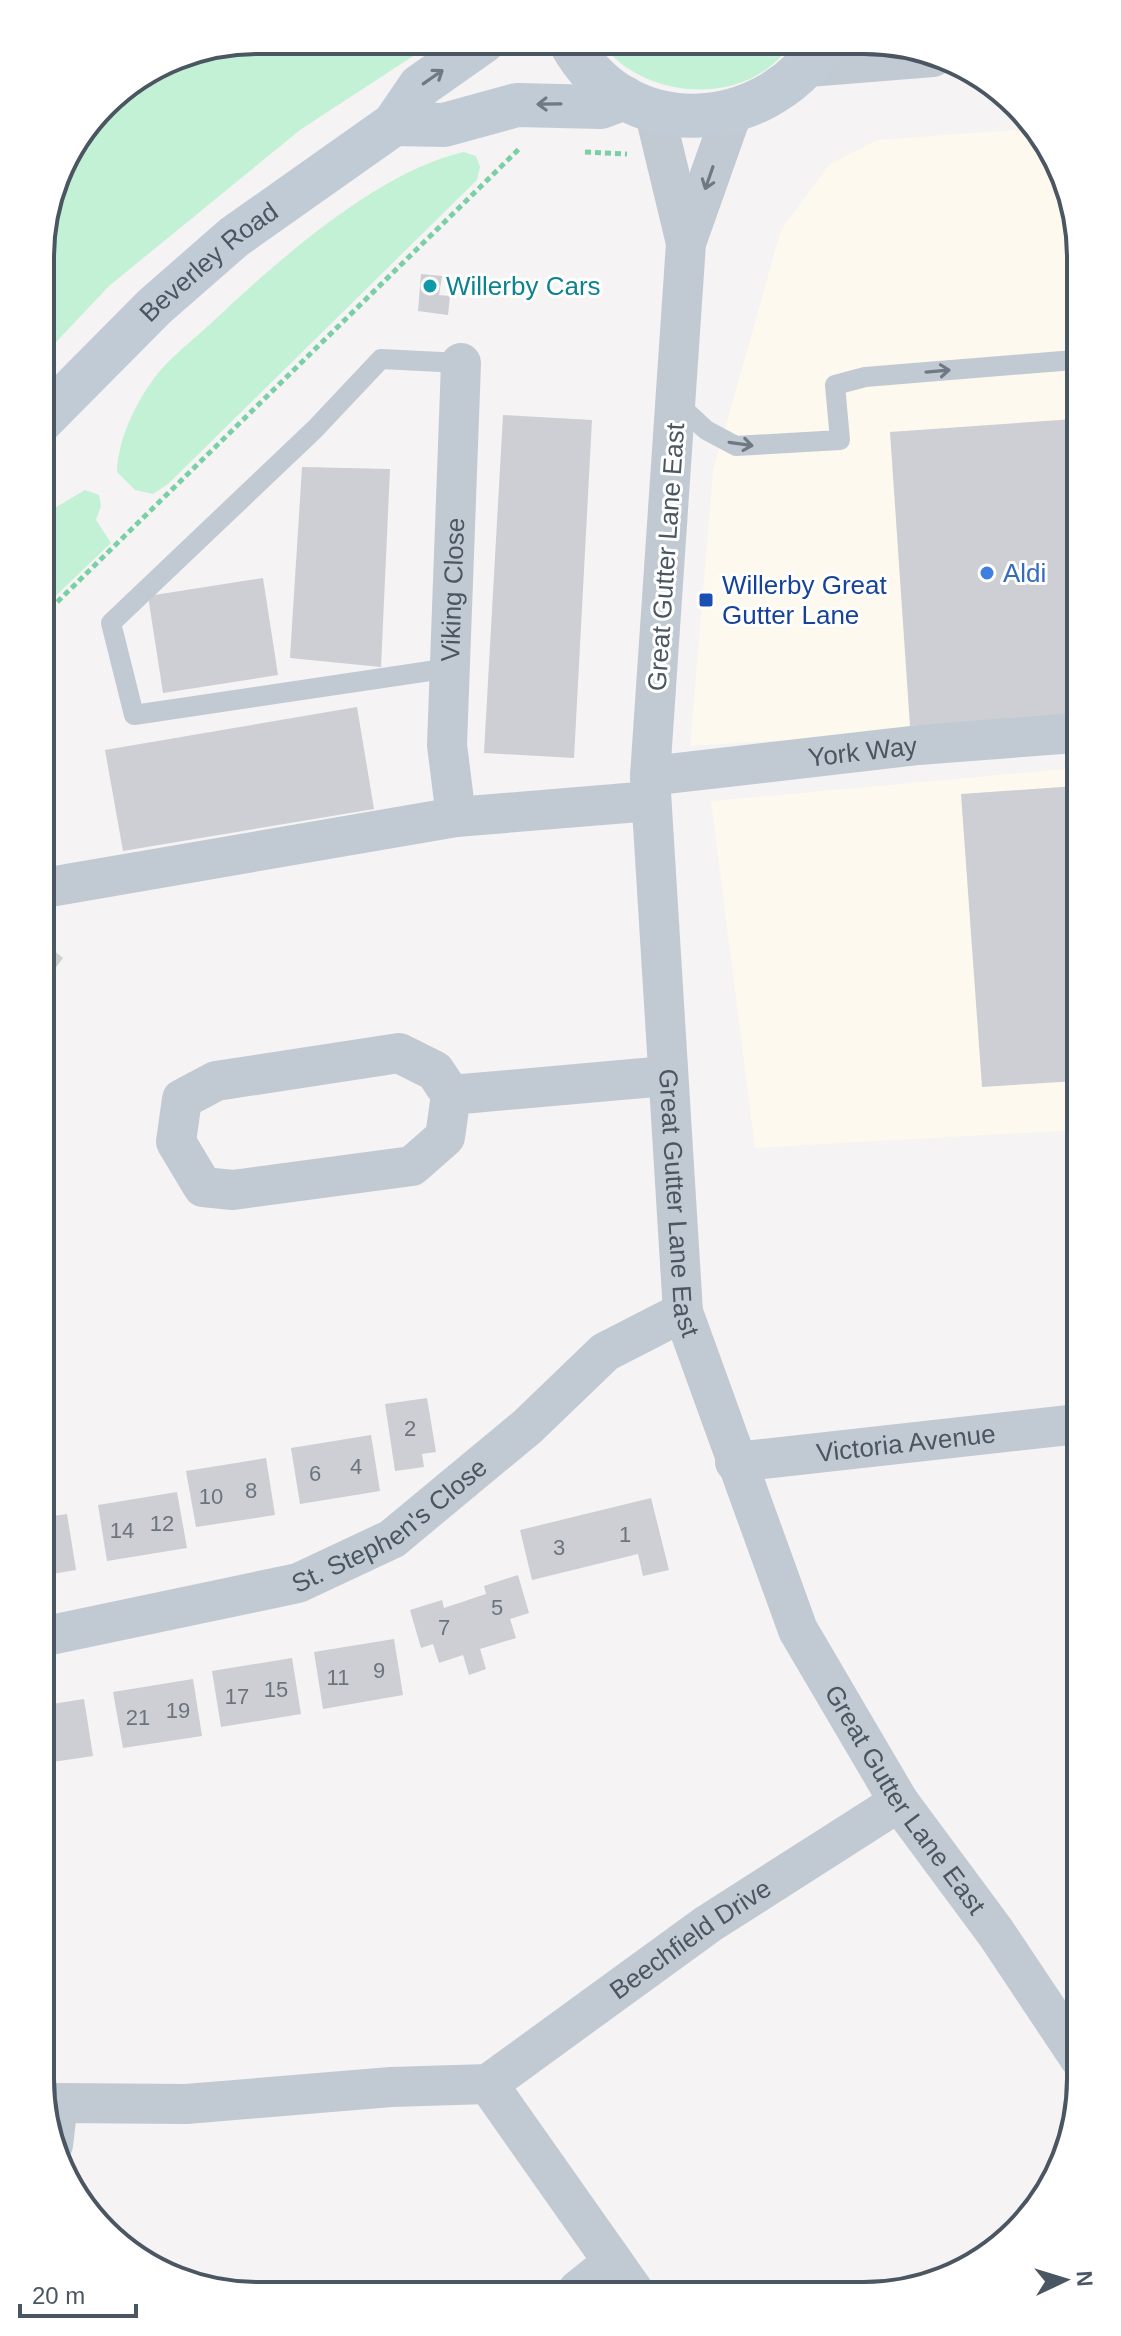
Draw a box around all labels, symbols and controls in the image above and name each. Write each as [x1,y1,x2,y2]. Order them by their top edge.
one-way arrow [421,69,443,85]
one-way arrow [536,96,563,112]
one-way arrow [700,165,715,190]
street label: Beverley Road [133,196,283,328]
place label: Willerby Cars [446,271,601,301]
marker: Willerby Cars [421,277,439,295]
one-way arrow [924,364,951,379]
street label: Great Gutter Lane East [642,421,690,692]
one-way arrow [728,437,754,452]
street label: Viking Close [435,517,470,662]
place label: Aldi [1003,558,1046,588]
marker: Aldi [978,564,996,582]
place label: Willerby Great Gutter Lane [722,570,887,630]
marker: Willerby Great Gutter Lane [697,591,715,609]
street label: York Way [807,730,919,773]
street label: Great Gutter Lane East [653,1068,706,1342]
house number: 2 [404,1416,416,1441]
street label: Victoria Avenue [815,1418,997,1468]
street label: St. Stephen's Close [287,1452,493,1599]
house number: 4 [350,1454,362,1479]
house number: 6 [309,1461,321,1486]
house number: 8 [245,1478,257,1503]
house number: 10 [199,1484,223,1509]
house number: 12 [150,1511,174,1536]
house number: 14 [110,1518,134,1543]
house number: 1 [619,1522,631,1547]
house number: 3 [553,1535,565,1560]
house number: 5 [491,1595,503,1620]
house number: 7 [438,1615,450,1640]
house number: 9 [373,1658,385,1683]
house number: 11 [327,1665,349,1690]
house number: 15 [264,1677,288,1702]
street label: Great Gutter Lane East [819,1679,992,1921]
house number: 17 [225,1684,249,1709]
house number: 19 [166,1698,190,1723]
house number: 21 [126,1705,150,1730]
street label: Beechfield Drive [604,1873,776,2005]
north arrow [1025,2240,1105,2320]
scale bar [20,2268,136,2318]
text: N [1071,2270,1097,2287]
text: 20 m [32,2282,85,2309]

